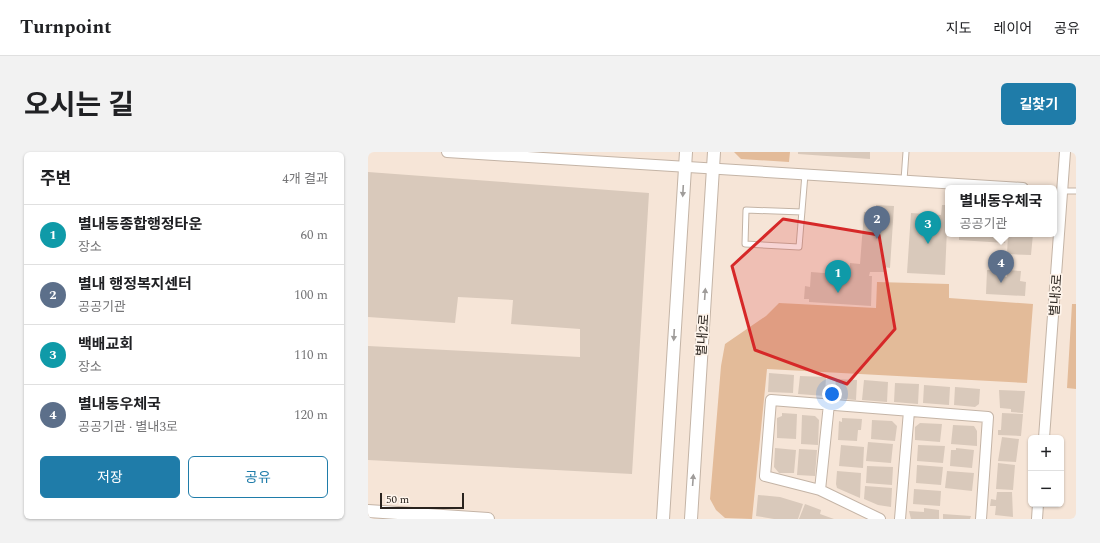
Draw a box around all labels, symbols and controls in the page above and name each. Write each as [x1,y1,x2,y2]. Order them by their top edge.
text: Turnpoint [20,13,112,42]
text: 지도 [946,18,972,39]
text: 레이어 [994,18,1032,39]
text: 공유 [1054,18,1080,39]
button: 길찾기 [1001,83,1076,125]
text: 오시는 길 [24,84,134,127]
text: 주변 [40,166,71,192]
text: 4개 결과 [282,169,328,189]
one-way arrow [679,185,686,197]
popup [945,185,1057,237]
text: 별내동우체국 [960,190,1042,213]
pin: 2 [864,206,890,239]
pin: 3 [915,211,941,244]
text: 별내동종합행정타운 [78,213,202,236]
text: 공공기관 [960,214,1007,234]
text: 1 [49,225,57,245]
text: 60 m [301,225,328,245]
text: 장소 [78,237,102,257]
pin: 4 [988,250,1014,283]
pin: 1 [825,260,851,293]
text: 별내 행정복지센터 [78,273,192,296]
street label: 별내3로 [1045,273,1067,317]
text: 2 [49,285,57,305]
text: 100 m [294,285,328,305]
one-way arrow [701,288,708,300]
text: 공공기관 [78,297,126,317]
street label: 별내2로 [692,313,714,357]
one-way arrow [671,329,678,341]
text: 백배교회 [78,333,133,356]
text: 3 [49,345,57,365]
text: 110 m [294,345,328,365]
text: 장소 [78,357,102,377]
your location [822,384,842,404]
text: 별내동우체국 [78,393,161,416]
text: 4 [49,405,57,425]
text: 120 m [294,405,328,425]
text: 공공기관 · 별내3로 [78,417,178,437]
map controls [1028,435,1064,507]
button: + [1028,435,1064,471]
button: 저장 [40,456,180,498]
button: 공유 [188,456,328,498]
button: − [1028,471,1064,507]
one-way arrow [690,473,696,486]
scale bar [380,491,464,510]
text: 50 m [386,491,409,508]

